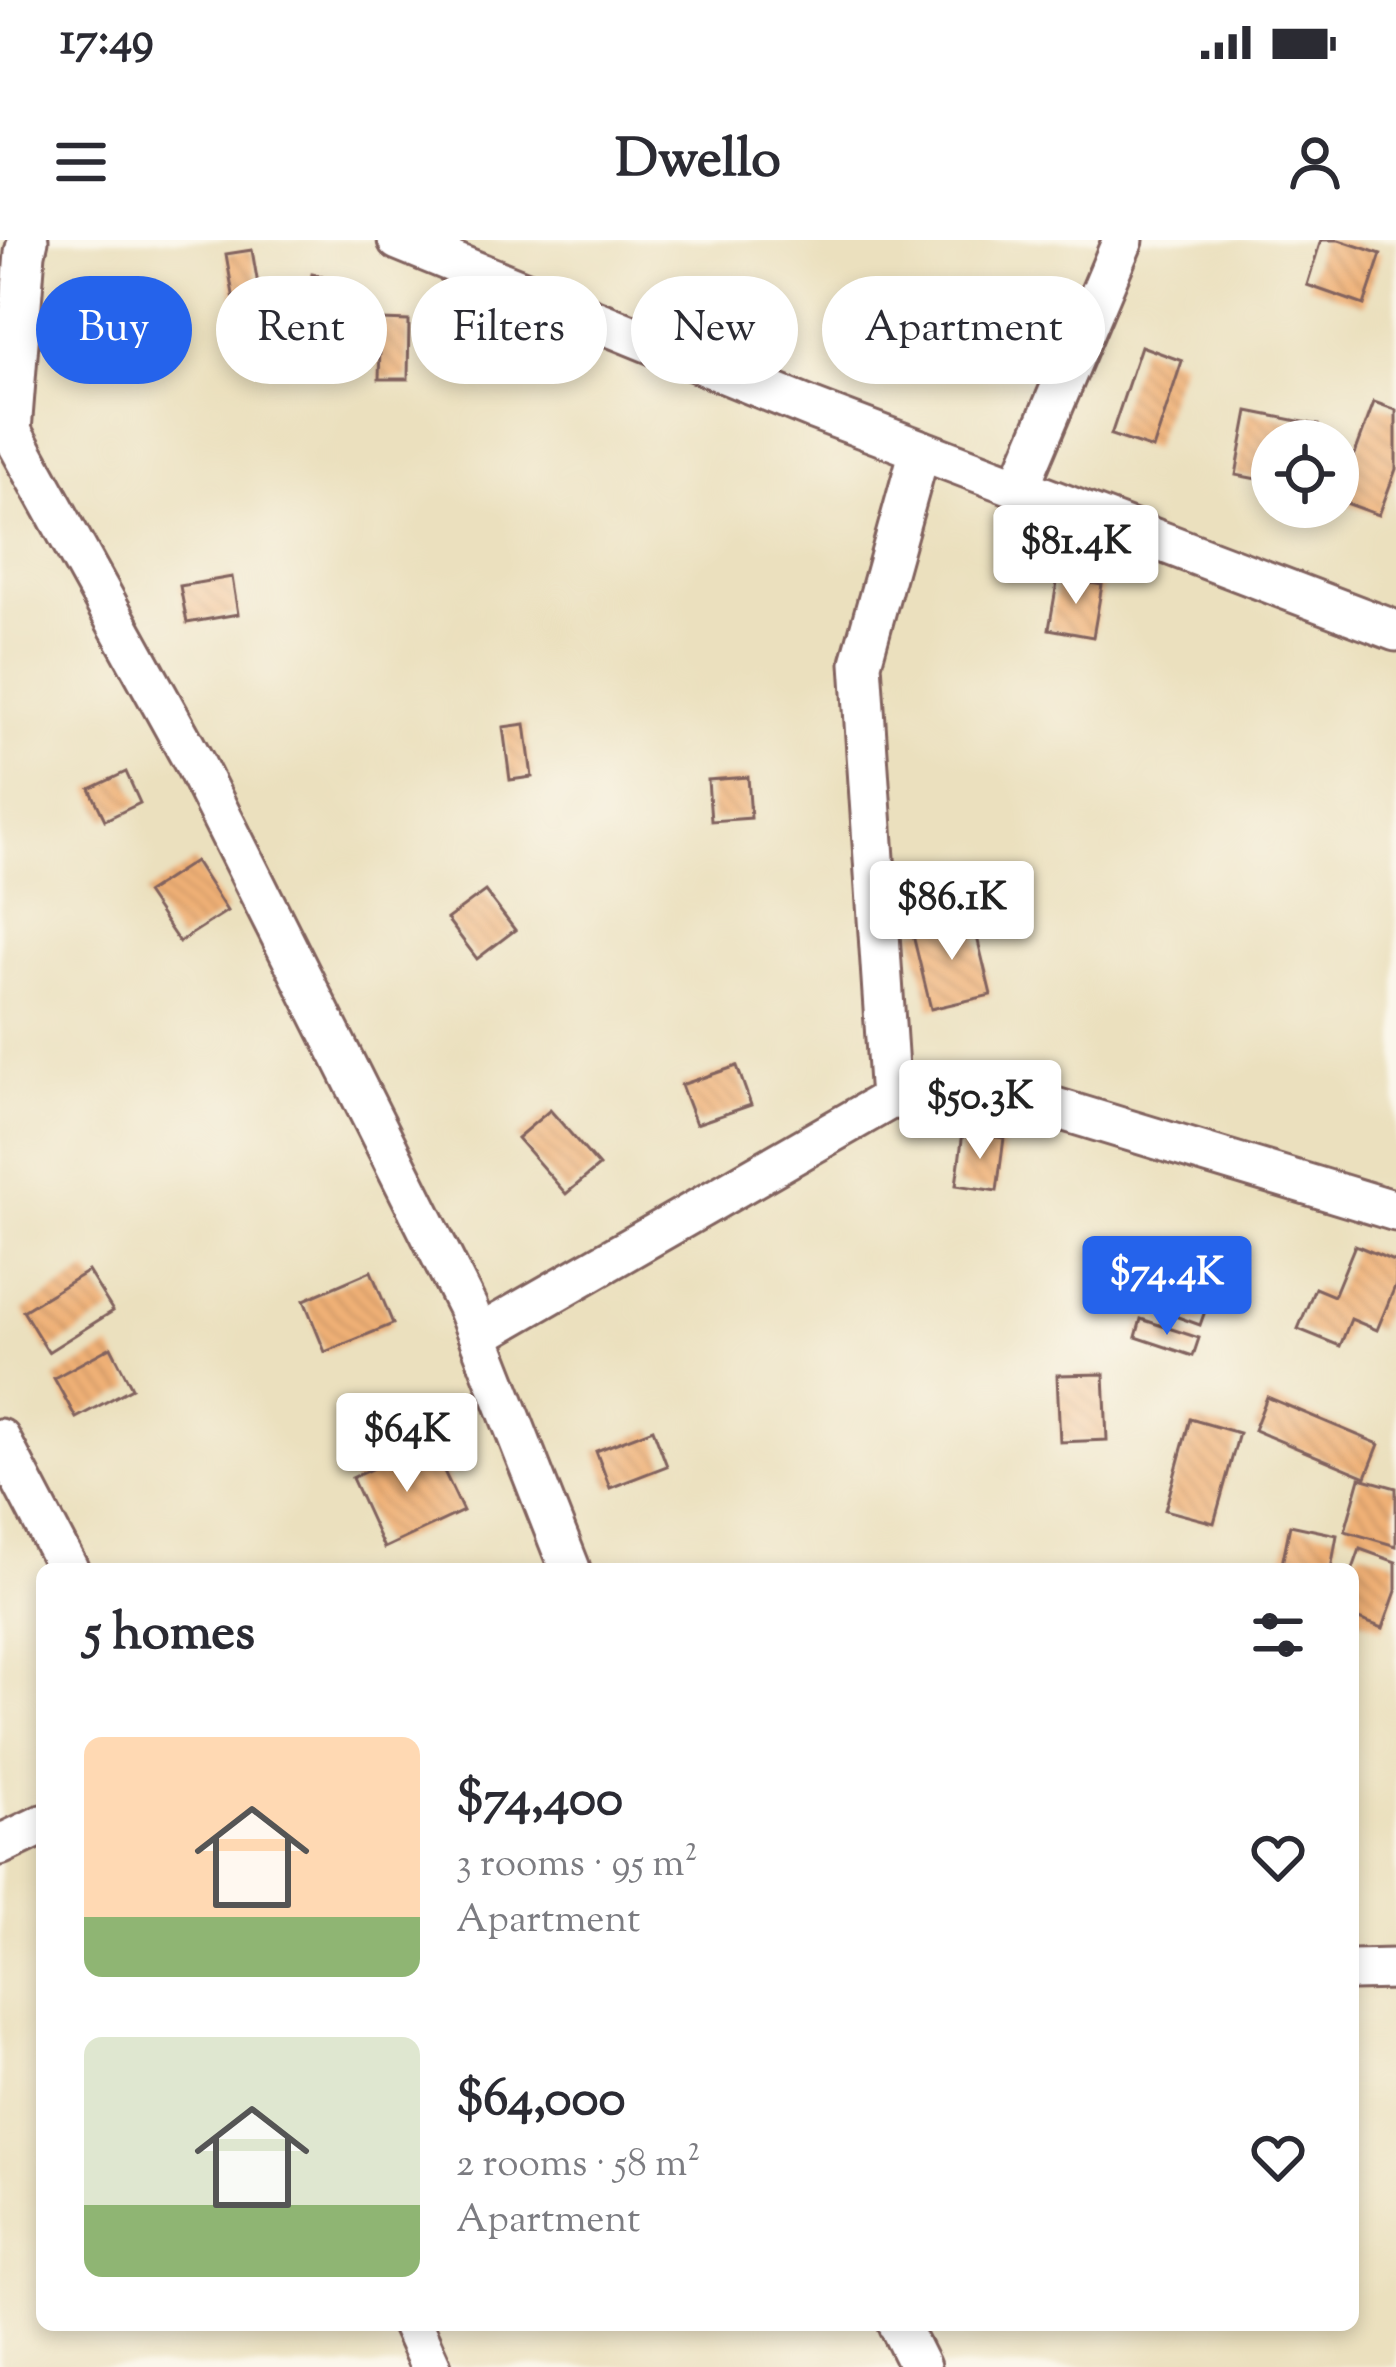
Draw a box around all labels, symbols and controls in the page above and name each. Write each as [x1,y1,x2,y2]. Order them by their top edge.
text: 17:49 [60,10,154,75]
text: Dwello [615,123,781,201]
icon: menu [48,129,114,195]
icon: person [1282,129,1348,195]
chip: Buy [36,276,192,384]
chip: Rent [216,276,387,384]
chip: Filters [411,276,607,384]
chip: New [631,276,798,384]
chip: Apartment [822,276,1105,384]
map controls [1251,420,1359,528]
button: locate [1251,420,1359,528]
pin: $81.4K [978,505,1174,607]
text: $81.4K [1020,516,1132,572]
pin: $86.1K [854,861,1050,963]
text: $86.1K [897,872,1007,928]
pin: $50.3K [882,1060,1078,1162]
text: $50.3K [926,1071,1034,1127]
pin: $74.4K [1069,1236,1265,1338]
text: $74.4K [1109,1247,1225,1303]
pin: $64K [336,1393,478,1495]
text: $64K [363,1404,451,1460]
text: 5 homes [84,1599,255,1672]
icon: filters [1245,1602,1311,1668]
text: $74,400 [456,1765,623,1838]
icon: home [180,1785,324,1929]
icon: heart [1245,1824,1311,1890]
text: 3 rooms · 95 m² [456,1838,698,1894]
text: Apartment [456,1894,640,1950]
text: $64,000 [456,2065,625,2138]
icon: home [180,2085,324,2229]
icon: heart [1245,2124,1311,2190]
text: 2 rooms · 58 m² [456,2138,700,2194]
text: Apartment [456,2194,640,2250]

